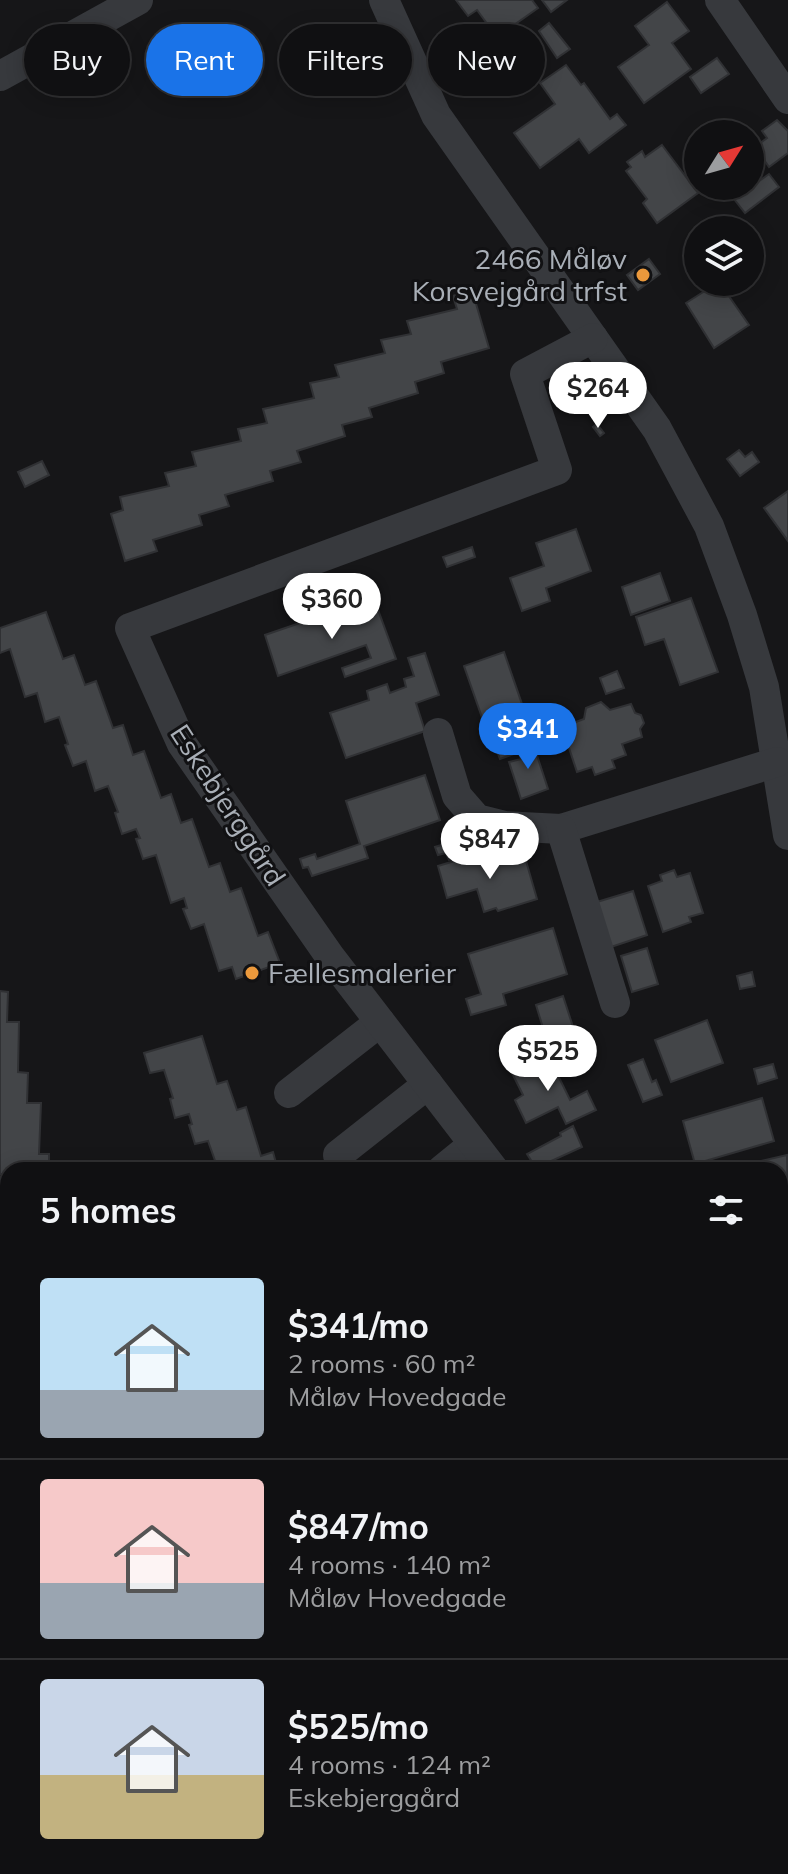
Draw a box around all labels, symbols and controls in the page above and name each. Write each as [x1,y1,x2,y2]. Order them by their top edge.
chip: Buy [24,24,130,96]
chip: Rent [146,24,263,96]
chip: Filters [279,24,412,96]
chip: New [428,24,545,96]
north arrow [684,120,764,200]
map controls [684,120,764,296]
button: layers [684,216,764,296]
place label: 2466 Måløv Korsvejgård trfst [412,241,627,308]
marker: 2466 Måløv Korsvejgård trfst [634,266,652,284]
pin: $264 [551,362,645,430]
text: $264 [567,371,629,404]
pin: $360 [285,573,379,641]
text: $360 [301,582,363,615]
pin: $341 [481,703,575,771]
text: $341 [497,712,559,745]
street label: Eskebjerggård [163,717,294,892]
pin: $847 [443,813,537,881]
text: $847 [459,822,521,855]
place label: Fællesmalerier [268,955,457,990]
marker: Fællesmalerier [243,964,261,982]
pin: $525 [501,1025,595,1093]
text: $525 [517,1034,579,1067]
icon: filters [704,1188,748,1232]
text: 5 homes [40,1189,177,1232]
text: $341/mo [288,1304,429,1347]
icon: home [104,1310,200,1406]
text: 2 rooms · 60 m² [288,1347,475,1380]
text: Måløv Hovedgade [288,1380,506,1413]
text: $847/mo [288,1505,429,1548]
icon: home [104,1511,200,1607]
text: 4 rooms · 140 m² [288,1548,491,1581]
text: Måløv Hovedgade [288,1581,506,1614]
text: $525/mo [288,1705,429,1748]
icon: home [104,1711,200,1807]
text: 4 rooms · 124 m² [288,1748,491,1781]
text: Eskebjerggård [288,1781,460,1814]

